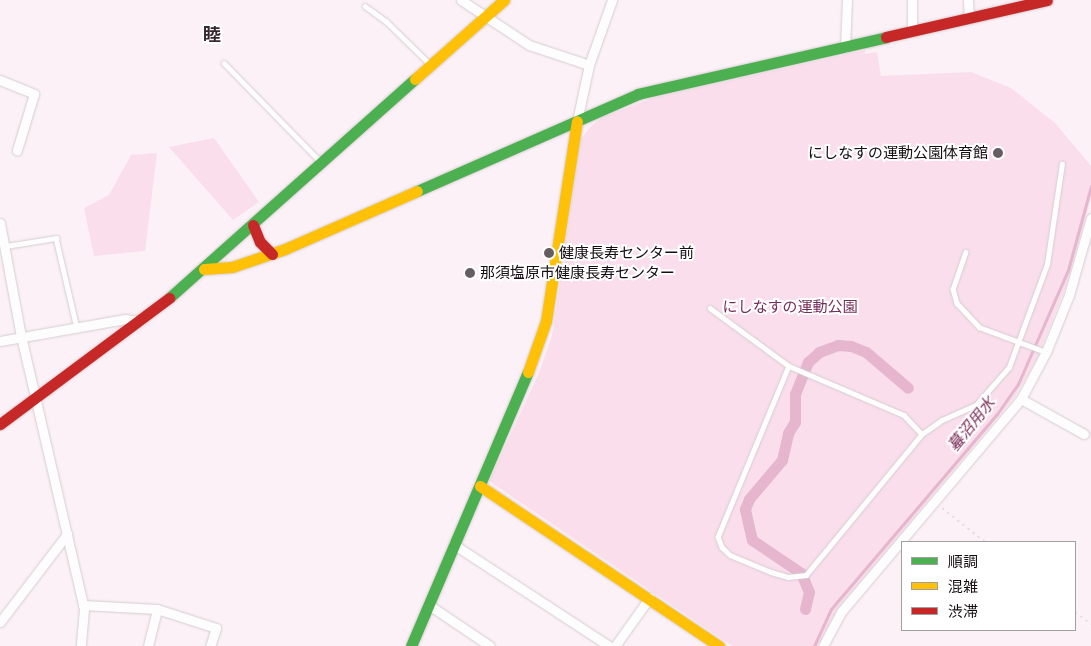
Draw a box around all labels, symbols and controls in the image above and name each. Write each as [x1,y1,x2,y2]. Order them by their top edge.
district label: 睦 [203,23,221,45]
place label: にしなすの運動公園体育館 [808,144,988,162]
marker: にしなすの運動公園体育館 [992,147,1004,159]
place label: 健康長寿センター前 [559,244,694,262]
marker: 健康長寿センター前 [543,247,555,259]
place label: 那須塩原市健康長寿センター [480,264,675,282]
marker: 那須塩原市健康長寿センター [464,267,476,279]
park label: にしなすの運動公園 [723,298,857,316]
water label: 蟇沼用水 [943,393,999,455]
legend [901,541,1076,631]
text: 順調 [948,552,978,570]
text: 混雑 [948,577,978,595]
text: 渋滞 [948,602,978,620]

